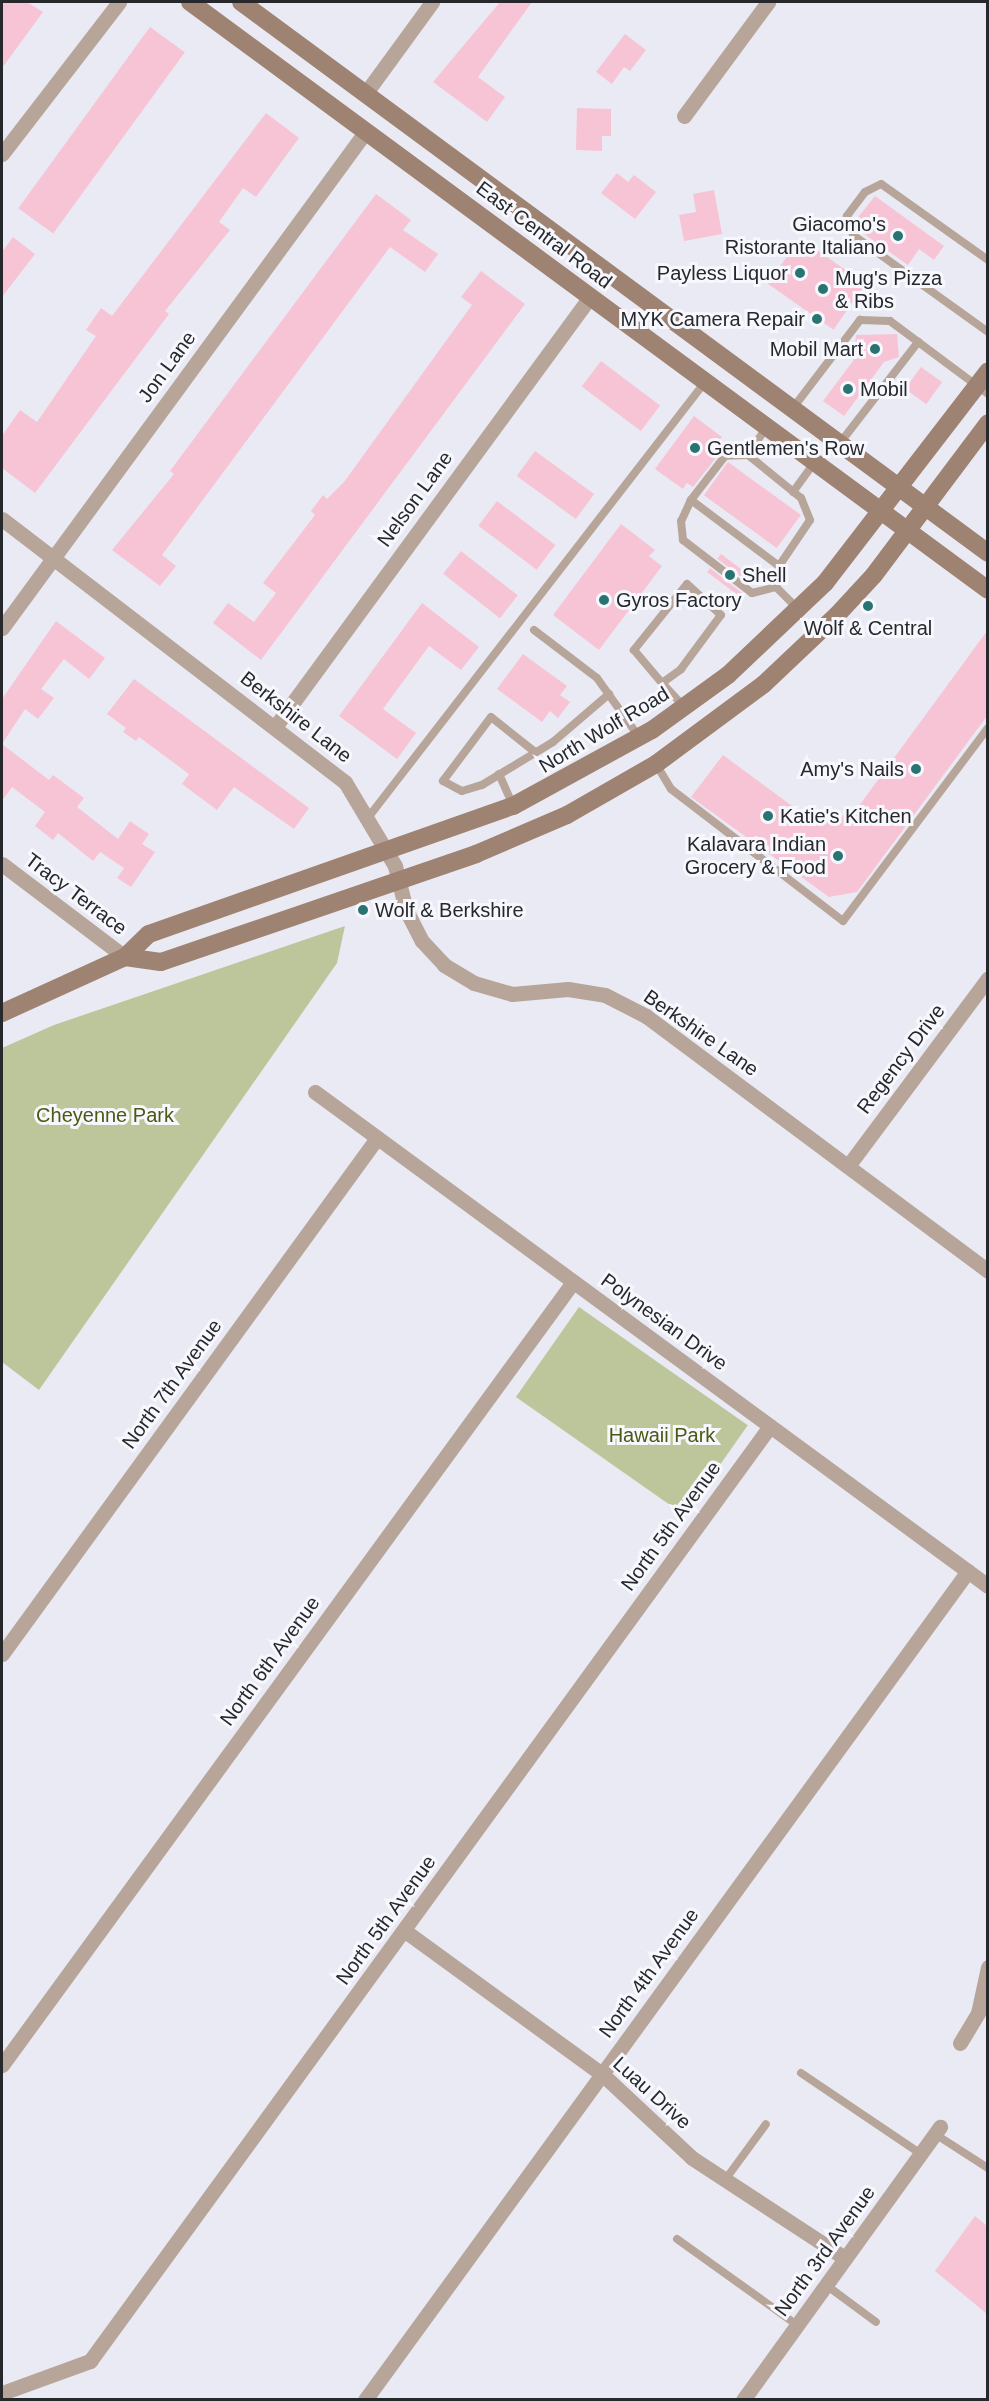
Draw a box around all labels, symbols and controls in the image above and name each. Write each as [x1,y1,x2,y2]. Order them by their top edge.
street label: East Central Road [472,176,616,294]
place label: Giacomo's Ristorante Italiano [725,213,886,260]
marker: Giacomo's Ristorante Italiano [891,229,905,243]
place label: Payless Liquor [657,261,788,285]
marker: Payless Liquor [793,266,807,280]
place label: Mug's Pizza & Ribs [835,266,942,313]
marker: Mug's Pizza & Ribs [816,282,830,296]
place label: MYK Camera Repair [620,307,805,331]
marker: MYK Camera Repair [810,312,824,326]
street label: Jon Lane [133,327,201,407]
place label: Mobil Mart [770,337,863,361]
marker: Mobil Mart [868,342,882,356]
place label: Mobil [860,377,908,401]
marker: Mobil [841,382,855,396]
place label: Gentlemen's Row [707,436,864,460]
marker: Gentlemen's Row [688,441,702,455]
street label: Nelson Lane [372,447,458,551]
place label: Shell [742,563,786,587]
marker: Shell [723,568,737,582]
place label: Gyros Factory [616,588,742,612]
marker: Gyros Factory [597,593,611,607]
marker: Wolf & Central [861,599,875,613]
place label: Wolf & Central [804,616,932,640]
street label: Berkshire Lane [236,666,356,768]
street label: North Wolf Road [535,682,673,778]
place label: Amy's Nails [800,757,904,781]
marker: Amy's Nails [909,762,923,776]
place label: Katie's Kitchen [780,804,912,828]
marker: Katie's Kitchen [761,809,775,823]
place label: Kalavara Indian Grocery & Food [685,832,826,879]
street label: Tracy Terrace [20,848,132,940]
marker: Kalavara Indian Grocery & Food [831,849,845,863]
place label: Wolf & Berkshire [375,898,524,922]
marker: Wolf & Berkshire [356,903,370,917]
street label: Berkshire Lane [639,985,763,1081]
street label: Regency Drive [852,999,950,1119]
park label: Cheyenne Park [36,1103,174,1127]
street label: Polynesian Drive [596,1268,732,1376]
street label: North 7th Avenue [117,1314,227,1454]
park label: Hawaii Park [609,1423,715,1447]
street label: North 5th Avenue [616,1456,726,1596]
street label: North 6th Avenue [215,1591,325,1731]
street label: North 5th Avenue [331,1850,441,1990]
street label: North 4th Avenue [594,1903,704,2043]
street label: Luau Drive [608,2052,696,2134]
street label: North 3rd Avenue [769,2181,881,2321]

